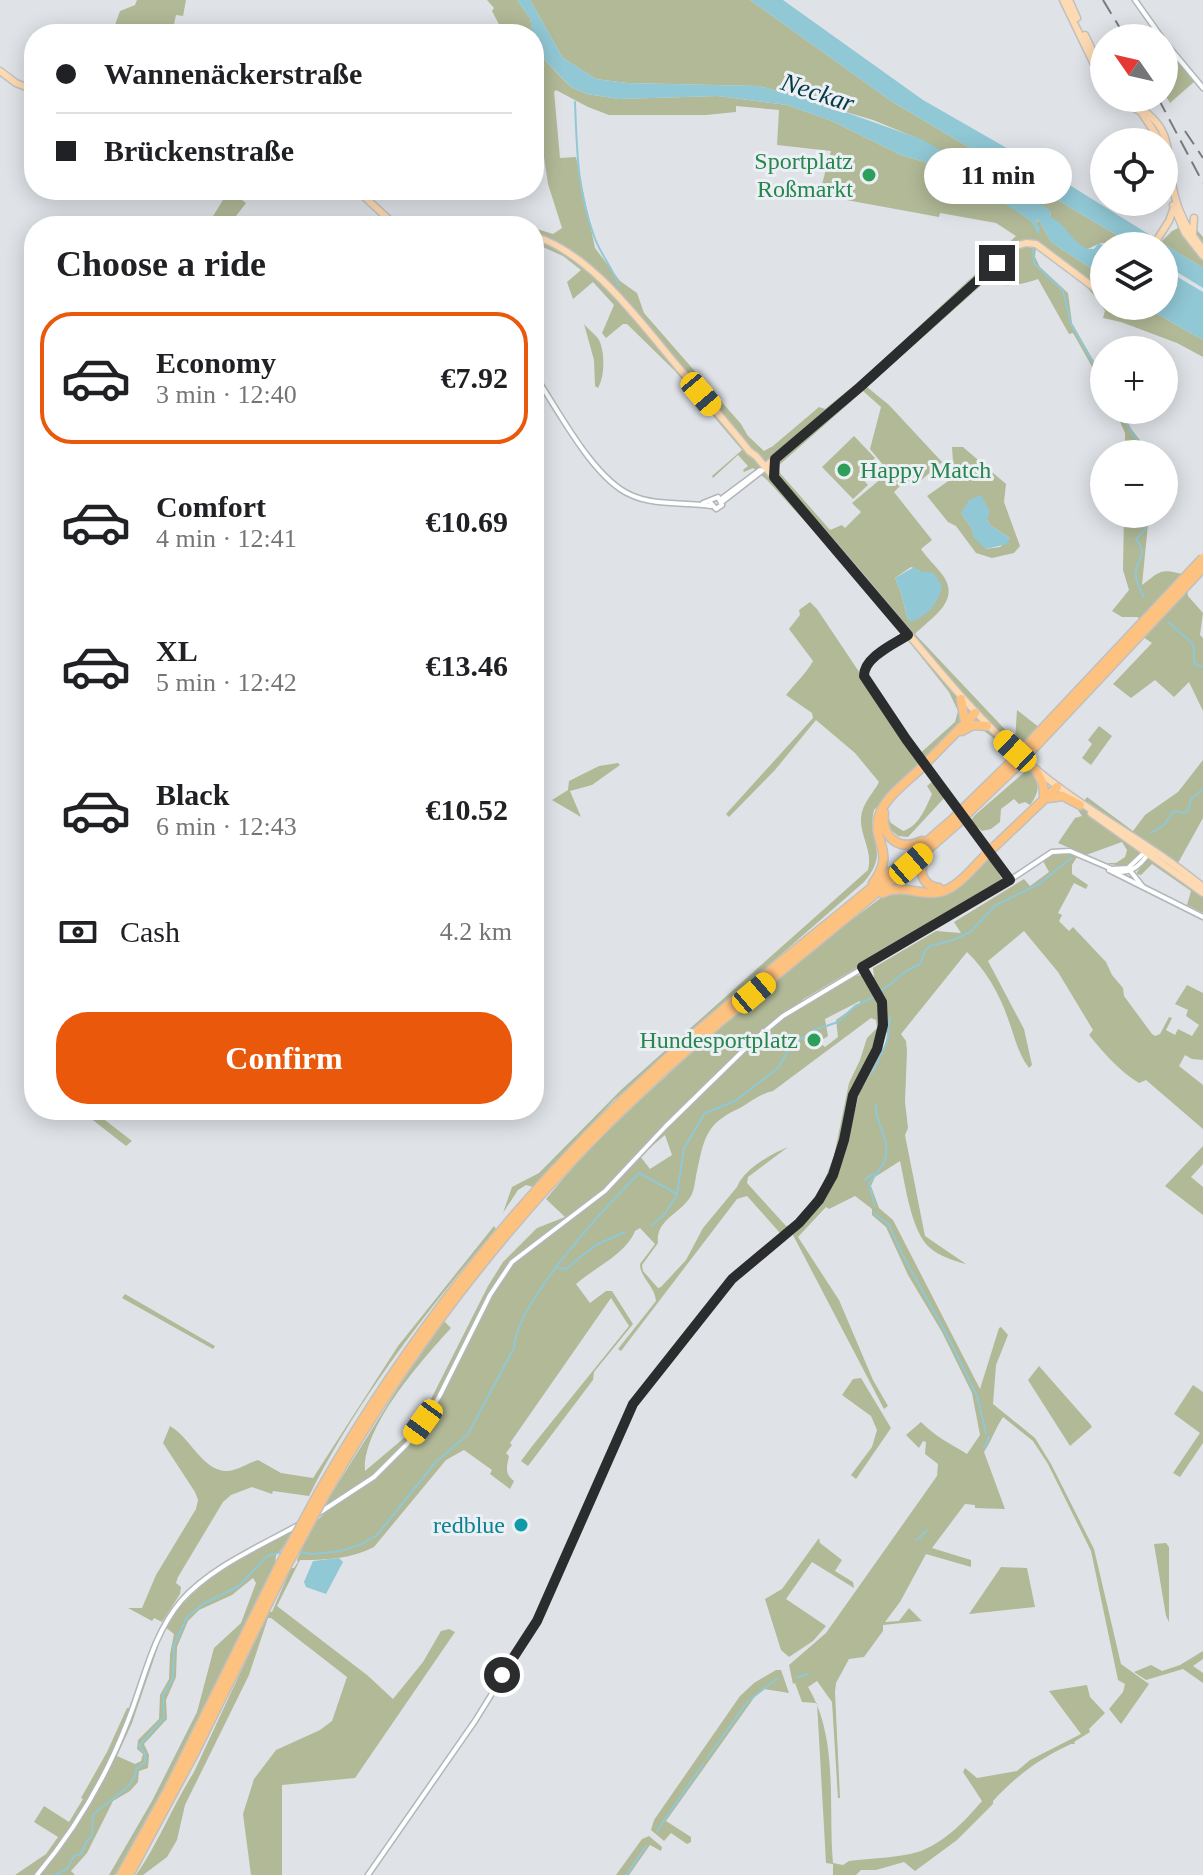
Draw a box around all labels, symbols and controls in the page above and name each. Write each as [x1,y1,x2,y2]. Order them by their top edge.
north arrow [1090,24,1178,112]
map controls [1090,24,1178,528]
text: Wannenäckerstraße [104,57,362,90]
water label: Neckar [777,67,859,118]
button: locate [1090,128,1178,216]
text: Brückenstraße [104,134,294,167]
callout: 11 min [923,147,1071,203]
place label: Sportplatz Roßmarkt [754,148,853,202]
text: 11 min [961,161,1035,190]
marker: Sportplatz Roßmarkt [860,166,878,184]
button: layers [1090,232,1178,320]
text: Choose a ride [56,244,266,284]
route end [979,245,1015,281]
button: + [1090,336,1178,424]
icon: car [60,342,132,414]
text: Economy [156,346,276,379]
text: €7.92 [441,361,508,394]
car [676,368,726,420]
text: 3 min · 12:40 [156,380,297,409]
button: − [1090,440,1178,528]
place label: Happy Match [860,457,991,483]
marker: Happy Match [835,461,853,479]
icon: car [60,486,132,558]
text: Comfort [156,490,266,523]
text: €10.69 [426,505,508,538]
text: 4 min · 12:41 [156,524,297,553]
icon: car [60,630,132,702]
text: XL [156,634,198,667]
text: €13.46 [426,649,508,682]
text: 5 min · 12:42 [156,668,297,697]
car [989,726,1041,776]
icon: car [60,774,132,846]
text: Black [156,778,229,811]
text: €10.52 [426,793,508,826]
text: 6 min · 12:43 [156,812,297,841]
car [885,839,937,889]
icon: cash [56,910,100,954]
text: Cash [120,915,180,948]
text: 4.2 km [440,917,512,946]
car [728,968,780,1018]
button: Confirm [56,1012,512,1104]
place label: Hundesportplatz [639,1027,798,1053]
marker: Hundesportplatz [805,1031,823,1049]
car [399,1396,447,1448]
place label: redblue [433,1512,505,1538]
marker: redblue [512,1516,530,1534]
route start [484,1657,520,1693]

